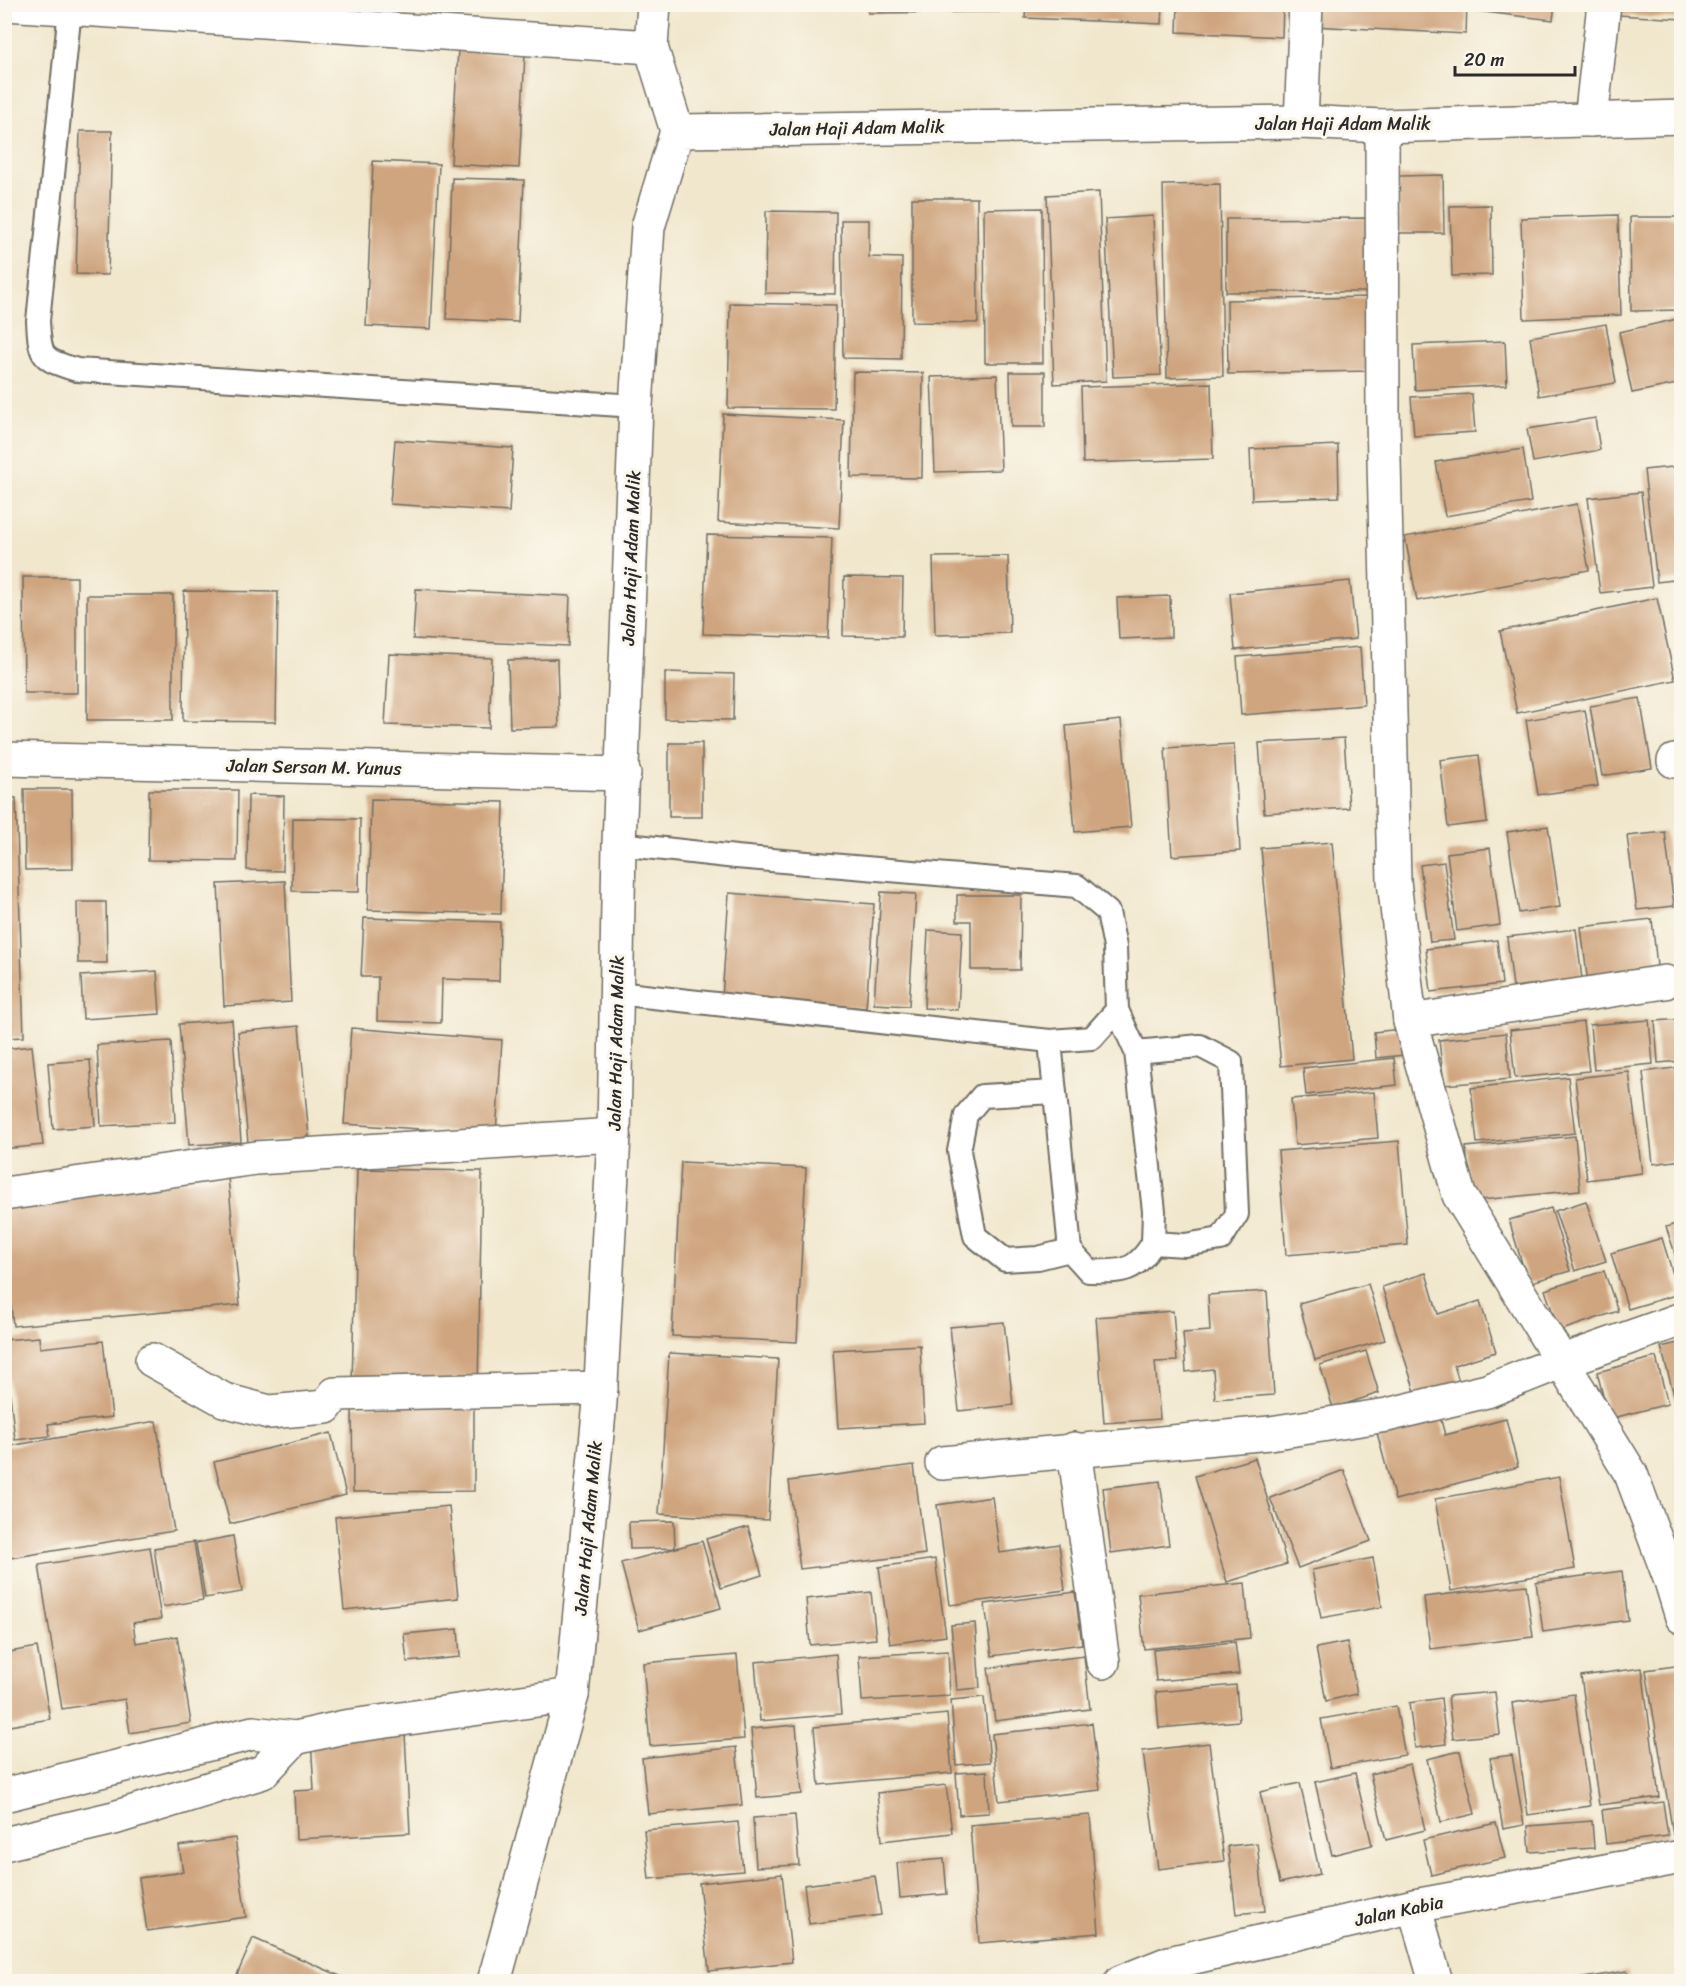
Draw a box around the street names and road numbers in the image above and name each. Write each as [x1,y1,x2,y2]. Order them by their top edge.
street label: Jalan Haji Adam Malik [1255,108,1431,140]
street label: Jalan Haji Adam Malik [768,110,945,146]
street label: Jalan Haji Adam Malik [612,470,650,647]
street label: Jalan Sersan M. Yunus [225,749,403,785]
street label: Jalan Haji Adam Malik [598,955,634,1132]
street label: Jalan Haji Adam Malik [564,1439,612,1618]
street label: Jalan Kabia [1351,1886,1447,1936]

